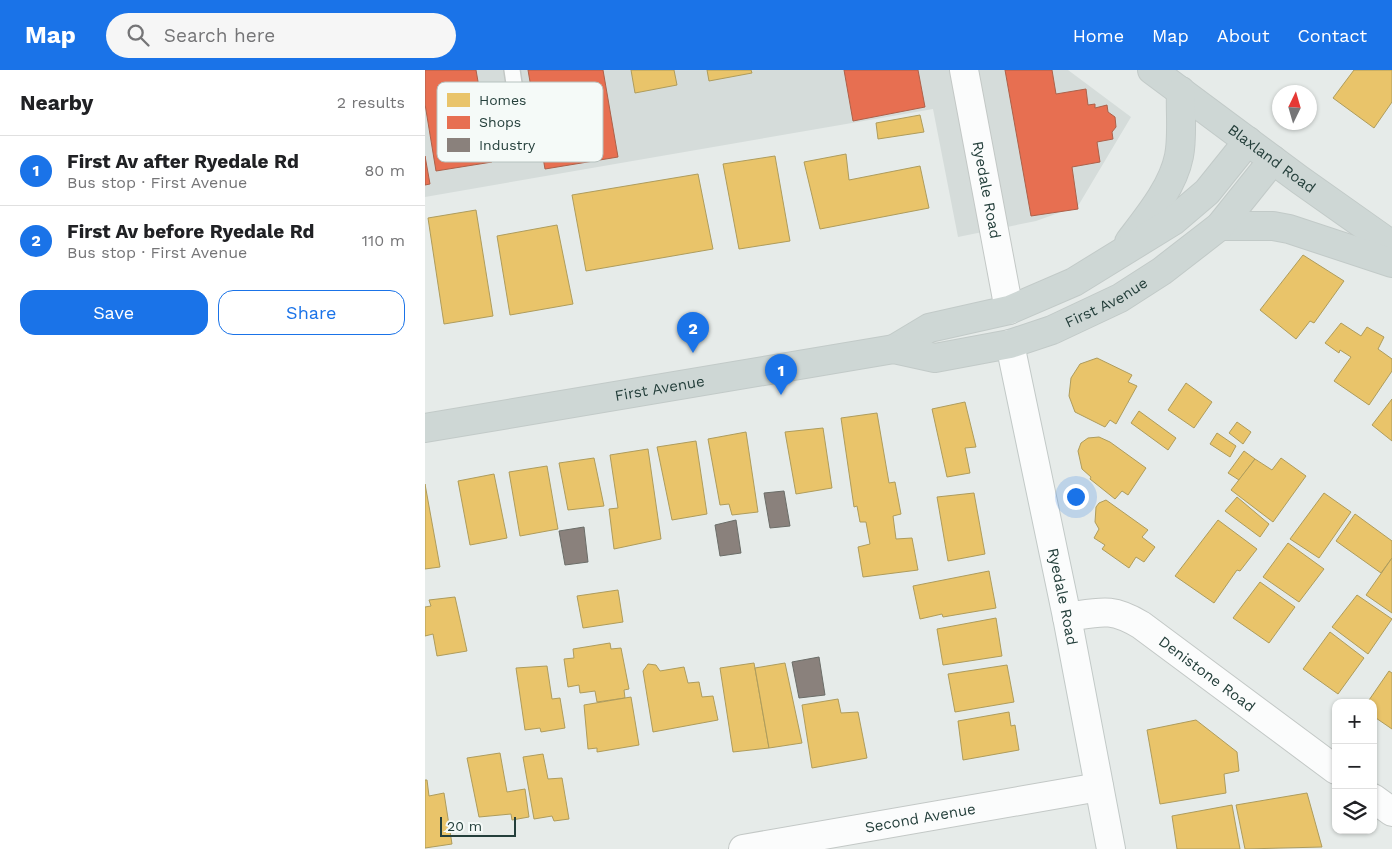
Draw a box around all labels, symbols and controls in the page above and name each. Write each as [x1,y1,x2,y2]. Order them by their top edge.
search box [106,13,456,58]
text: Map [25,21,76,49]
icon: search [124,21,152,49]
text: Search here [164,24,275,47]
text: Home [1073,25,1124,46]
text: Map [1152,25,1189,46]
text: About [1217,25,1269,46]
text: Contact [1297,25,1367,46]
legend [437,82,603,162]
north arrow [1272,85,1317,130]
text: Nearby [20,90,93,115]
text: Homes [479,92,526,108]
text: 2 results [337,93,405,112]
text: Shops [479,114,521,130]
street label: Blaxland Road [1224,120,1319,197]
text: Industry [479,137,536,153]
street label: Ryedale Road [969,140,1004,240]
text: First Av after Ryedale Rd [67,150,299,173]
text: 1 [33,161,39,180]
text: 80 m [364,161,405,180]
text: Bus stop · First Avenue [67,173,247,192]
text: First Av before Ryedale Rd [67,220,315,243]
text: 2 [31,231,41,250]
text: 110 m [362,231,405,250]
text: Bus stop · First Avenue [67,243,247,262]
street label: First Avenue [1062,274,1151,332]
button: Save [20,290,208,335]
button: Share [218,290,405,335]
pin: 2 [677,312,709,353]
pin: 1 [765,354,797,395]
street label: First Avenue [613,372,706,405]
your location [1063,484,1089,510]
street label: Ryedale Road [1044,546,1081,647]
street label: Denistone Road [1155,632,1259,716]
map controls [1332,699,1377,834]
button: + [1332,699,1377,744]
button: − [1332,744,1377,789]
button: layers [1332,789,1377,834]
street label: Second Avenue [864,800,977,837]
scale bar [440,814,516,837]
text: 20 m [447,818,482,834]

